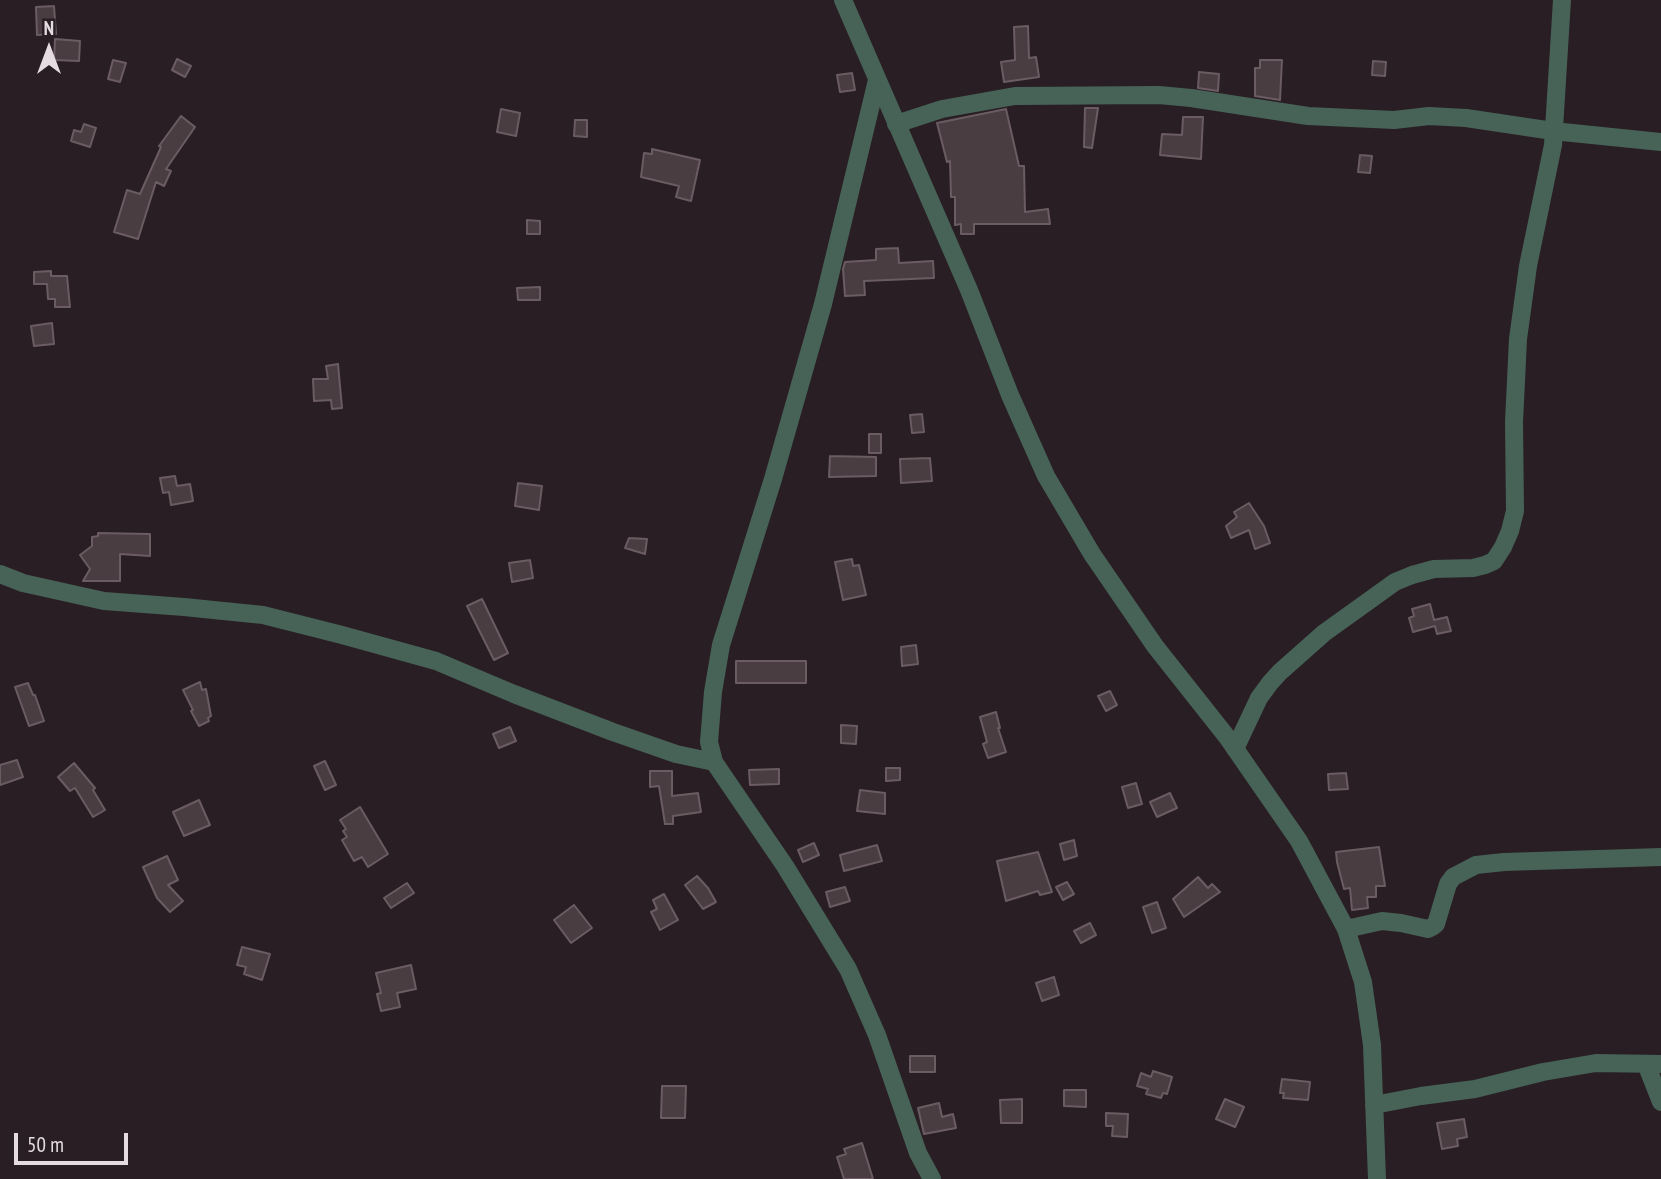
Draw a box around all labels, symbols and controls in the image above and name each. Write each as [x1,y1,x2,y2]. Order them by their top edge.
north arrow [14,14,84,84]
text: N [44,16,54,40]
scale bar [18,1120,131,1164]
text: 50 m [27,1131,64,1158]

